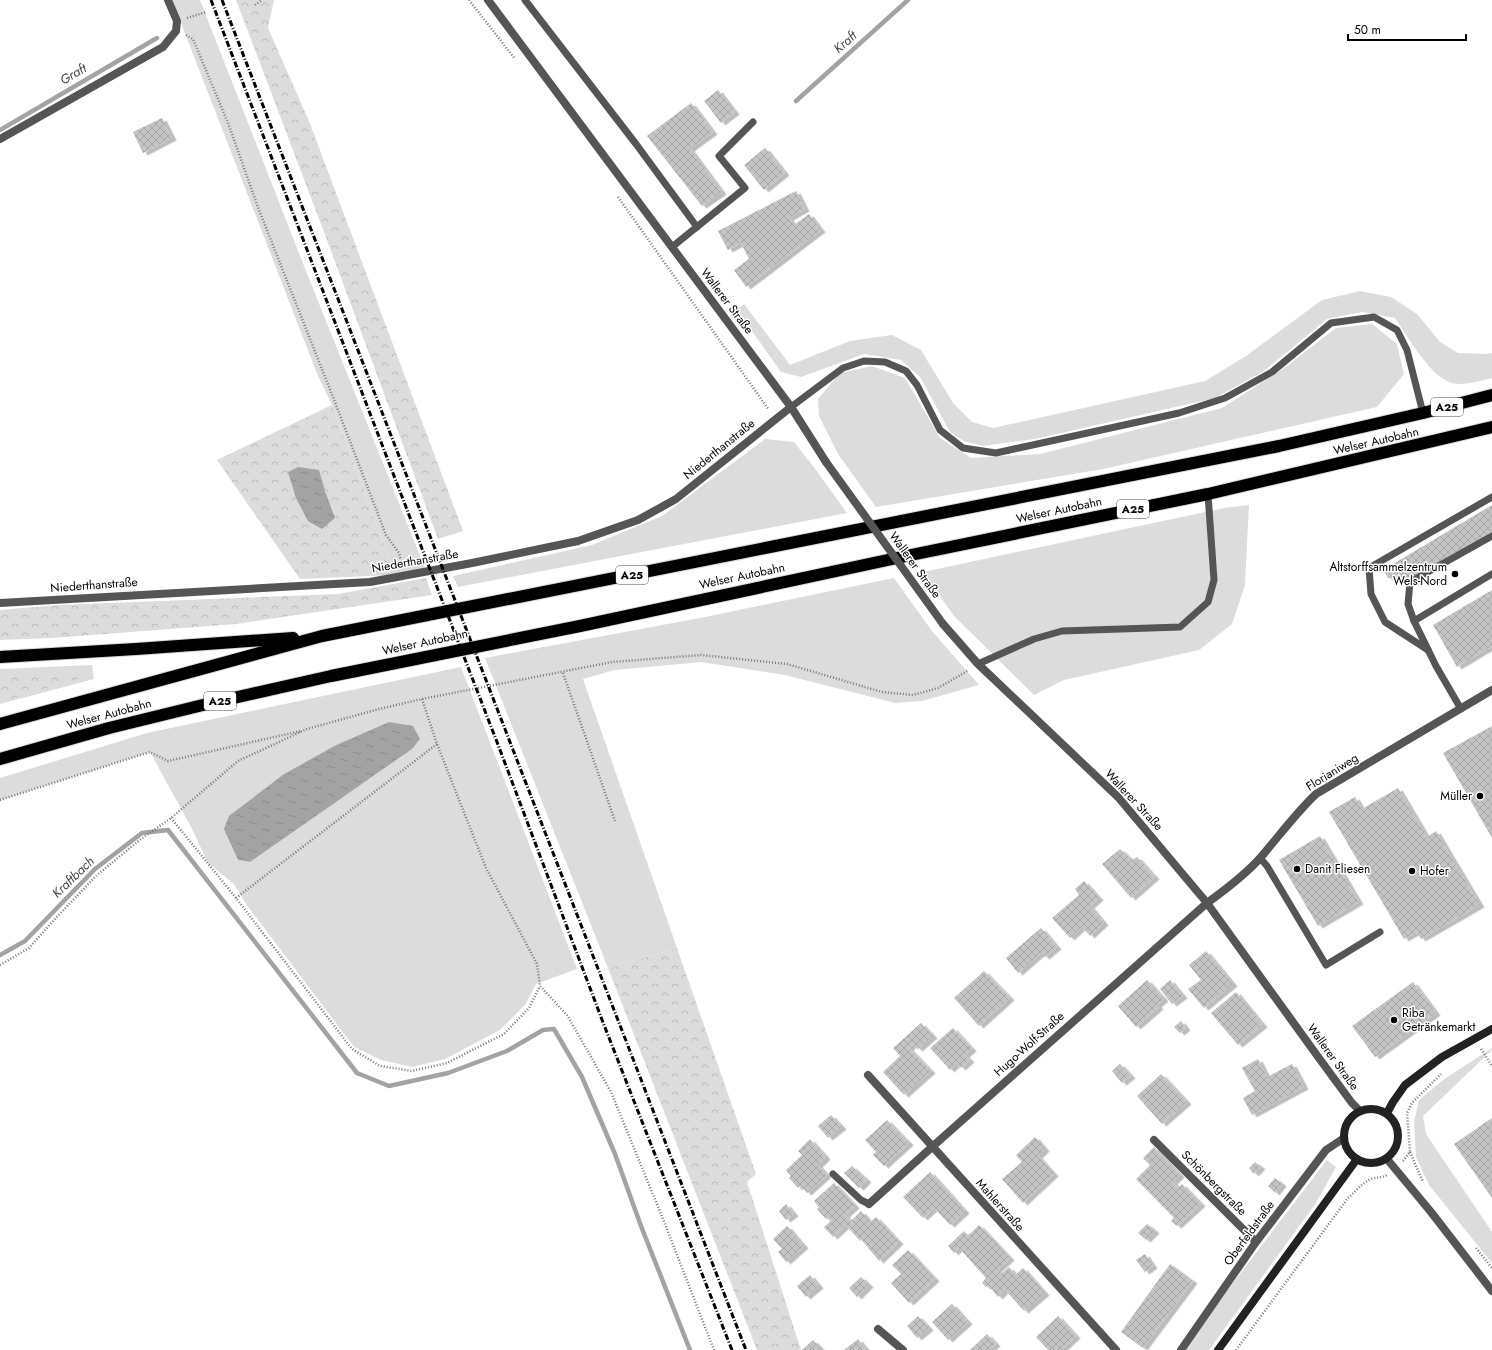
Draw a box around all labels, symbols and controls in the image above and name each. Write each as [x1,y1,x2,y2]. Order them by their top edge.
scale bar [1348,16,1466,42]
text: 50 m [1354,21,1381,39]
water label: Kraft [829,26,861,58]
water label: Graft [56,58,91,89]
street label: Wallerer Straße [696,264,758,338]
road number: A25 [1431,398,1463,416]
street label: Niederthanstraße [679,414,759,484]
street label: Welser Autobahn [1331,422,1421,460]
street label: Welser Autobahn [1014,492,1104,528]
road number: A25 [1117,500,1149,518]
street label: Wallerer Straße [885,528,945,602]
street label: Niederthanstraße [370,545,460,577]
street label: Welser Autobahn [697,558,787,594]
place label: Altstorffsammelzentrum Wels-Nord [1329,558,1447,590]
road number: A25 [616,566,648,584]
marker: Altstorffsammelzentrum Wels-Nord [1450,569,1460,579]
street label: Niederthanstraße [50,573,138,597]
street label: Welser Autobahn [380,624,470,660]
road number: A25 [204,692,236,710]
street label: Welser Autobahn [65,694,153,734]
street label: Florianiweg [1302,749,1362,795]
street label: Wallerer Straße [1101,765,1167,835]
place label: Müller [1440,787,1473,805]
marker: Müller [1475,791,1485,801]
water label: Kraftbach [48,852,99,902]
place label: Danit Fliesen [1305,860,1370,878]
place label: Hofer [1420,862,1450,880]
marker: Danit Fliesen [1292,864,1302,874]
marker: Hofer [1407,866,1417,876]
place label: Riba Getränkemarkt [1402,1004,1475,1036]
street label: Hugo-Wolf-Straße [990,1007,1068,1081]
marker: Riba Getränkemarkt [1389,1015,1399,1025]
street label: Wallerer Straße [1303,1020,1363,1094]
street label: Schönbergstraße [1177,1146,1251,1220]
street label: Mahlerstraße [971,1175,1029,1235]
street label: Oberfeldstraße [1219,1197,1279,1269]

